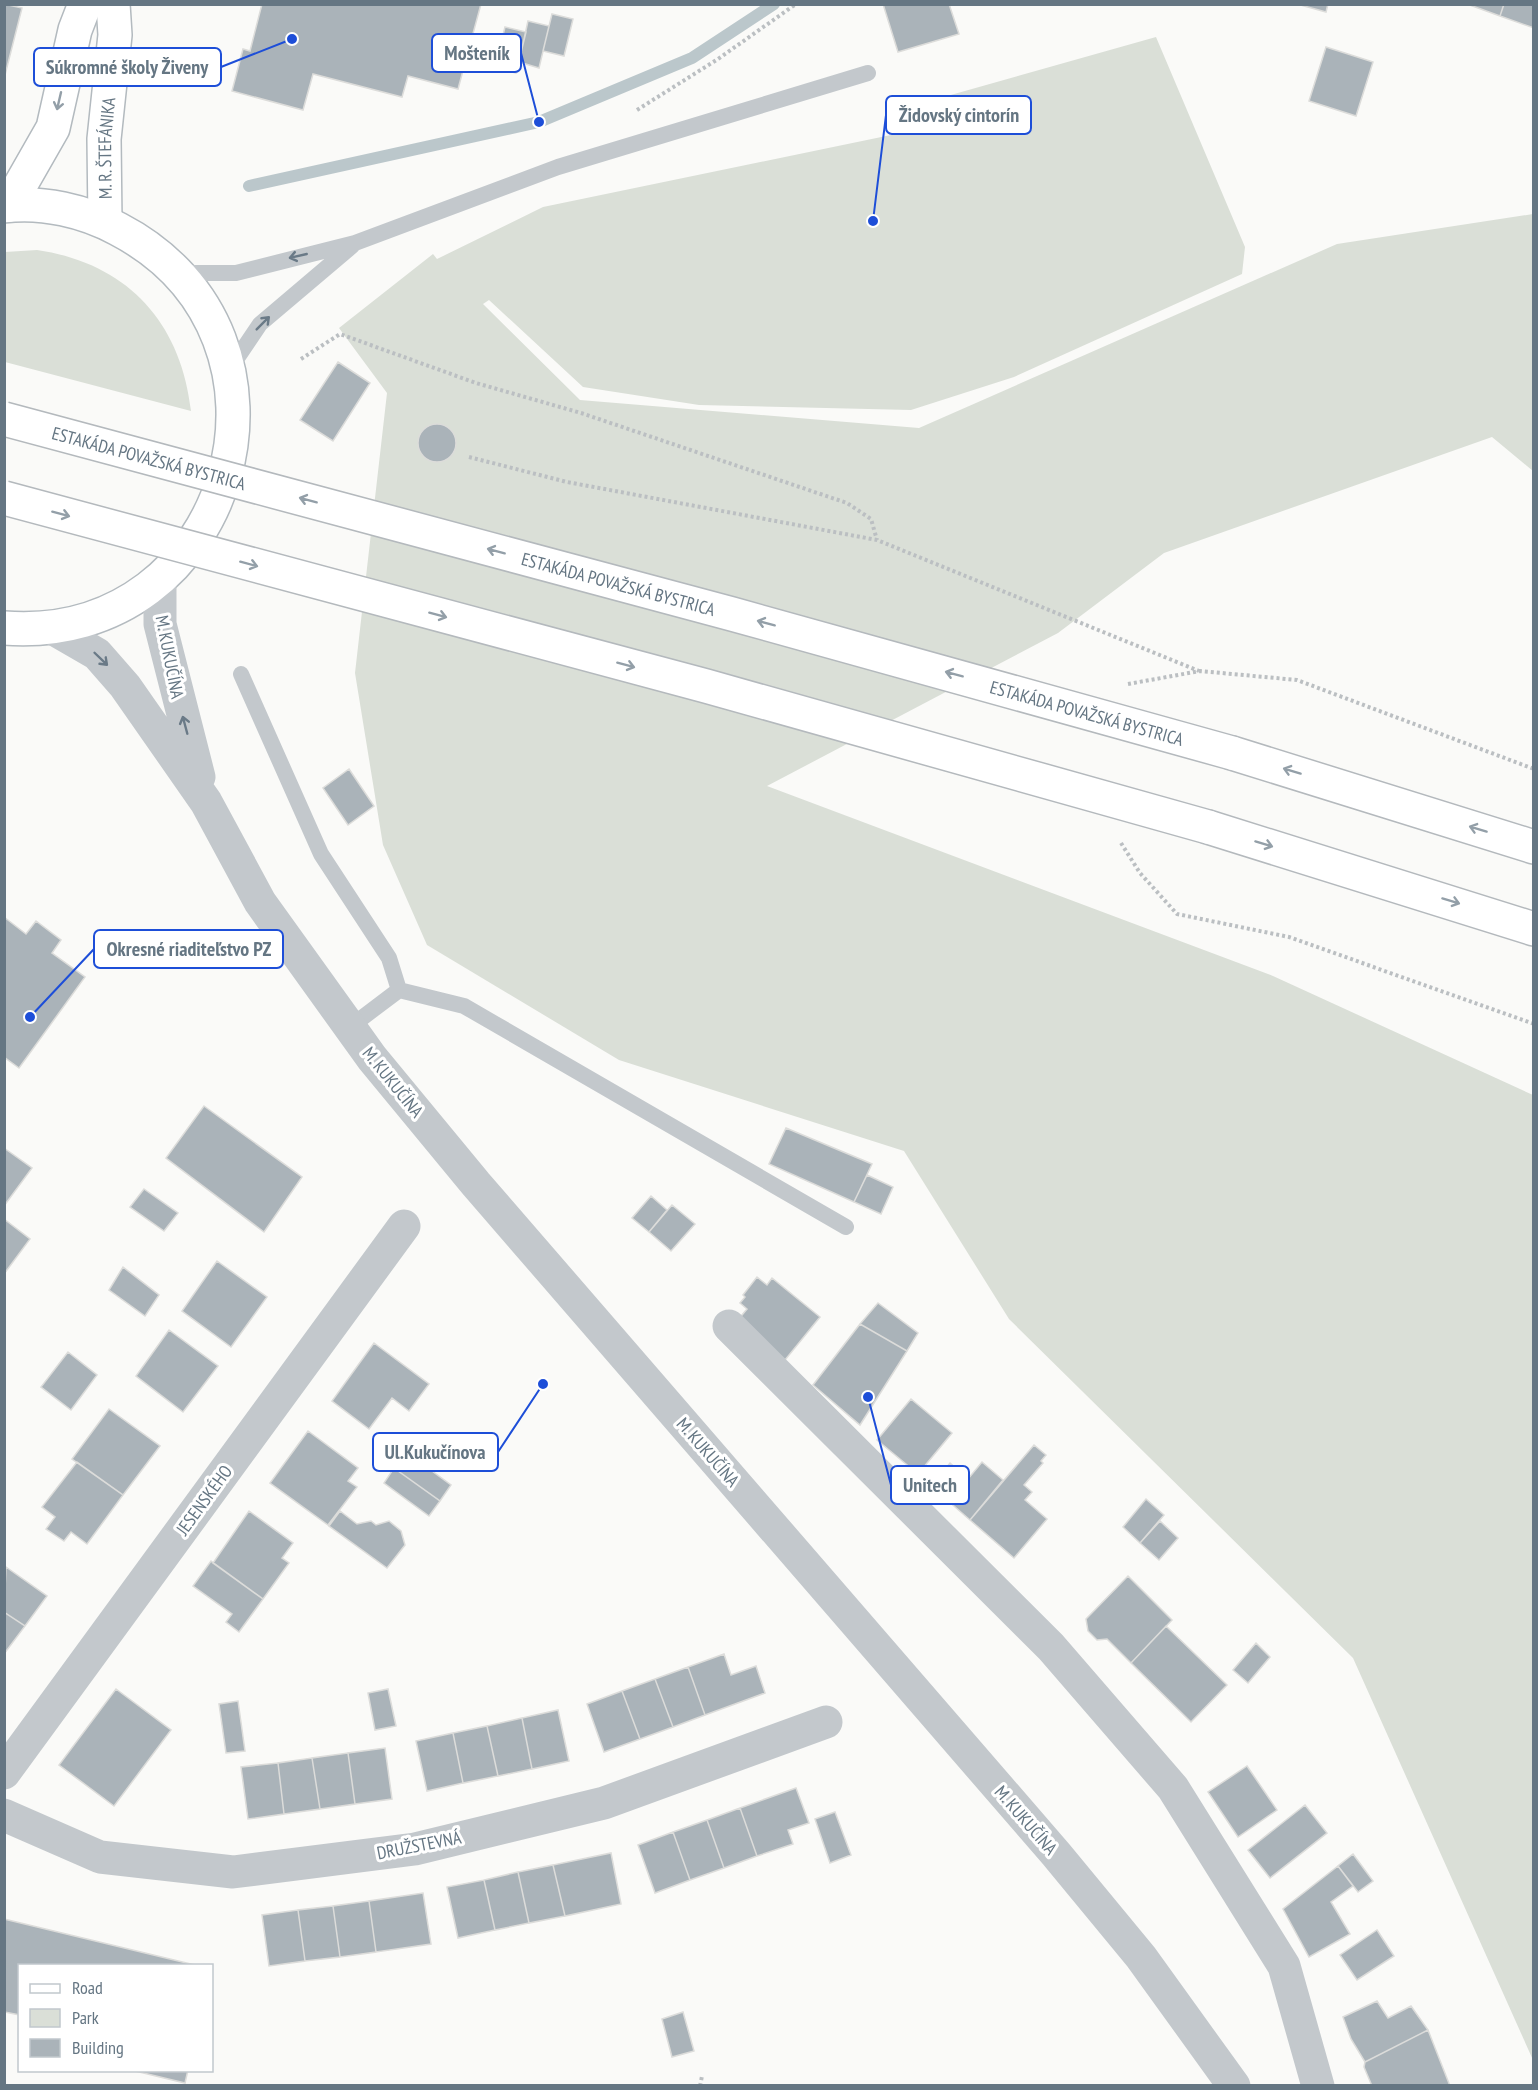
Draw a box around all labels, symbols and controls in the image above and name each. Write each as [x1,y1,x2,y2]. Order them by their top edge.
callout: Mošteník [432,34,521,72]
text: Mošteník [444,40,510,66]
callout: Súkromné školy Živeny [34,48,221,86]
text: Súkromné školy Živeny [46,54,209,80]
one-way arrow [52,91,64,110]
street label: M. R. ŠTEFÁNIKA [92,95,120,199]
callout: Židovský cintorín [886,96,1031,134]
text: Židovský cintorín [899,102,1019,128]
one-way arrow [289,250,308,262]
one-way arrow [256,315,270,330]
street label: ESTAKÁDA POVAŽSKÁ BYSTRICA [50,421,249,495]
one-way arrow [299,494,318,506]
one-way arrow [51,508,70,520]
one-way arrow [487,544,506,556]
street label: ESTAKÁDA POVAŽSKÁ BYSTRICA [519,547,718,621]
one-way arrow [239,559,258,570]
one-way arrow [428,609,447,621]
street label: M. KUKUČÍNA [151,613,189,701]
one-way arrow [756,617,775,628]
one-way arrow [93,652,108,666]
one-way arrow [616,660,635,671]
one-way arrow [945,668,964,680]
street label: ESTAKÁDA POVAŽSKÁ BYSTRICA [988,675,1187,751]
one-way arrow [179,716,190,735]
one-way arrow [1283,765,1302,776]
one-way arrow [1469,823,1488,834]
one-way arrow [1254,839,1273,850]
one-way arrow [1441,896,1460,907]
callout: Okresné riaditeľstvo PZ [94,930,283,968]
text: Okresné riaditeľstvo PZ [106,936,272,962]
street label: M. KUKUČÍNA [357,1042,429,1122]
street label: M. KUKUČÍNA [672,1413,745,1492]
callout: Ul.Kukučínova [373,1433,498,1471]
text: Ul.Kukučínova [385,1439,486,1465]
street label: JESENSKÉHO [170,1460,237,1540]
callout: Unitech [891,1466,969,1504]
text: Unitech [903,1472,957,1498]
street label: M. KUKUČÍNA [990,1781,1063,1860]
street label: DRUŽSTEVNÁ [375,1825,464,1864]
legend [18,1964,213,2072]
text: Road [72,1976,103,1999]
text: Park [72,2006,99,2029]
text: Building [72,2036,124,2059]

